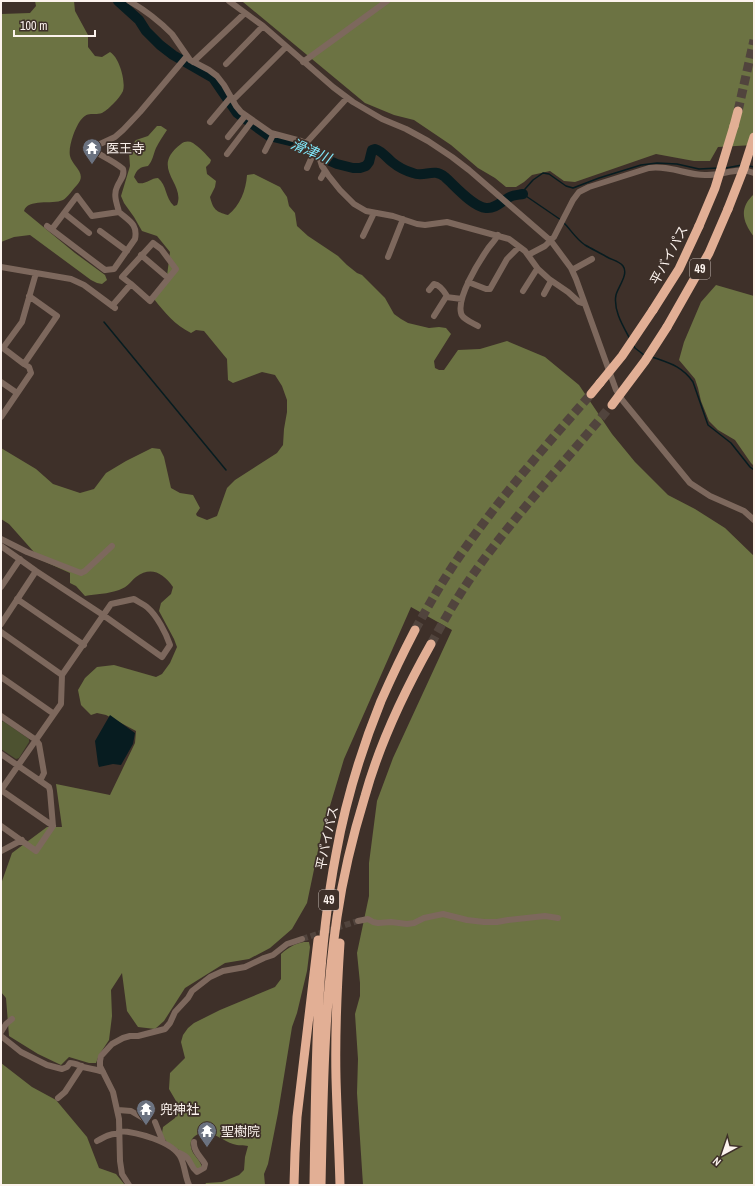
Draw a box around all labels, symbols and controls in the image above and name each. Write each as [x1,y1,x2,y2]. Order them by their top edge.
scale bar [14,12,95,38]
text: 100 m [20,18,47,34]
water label: 滑津川 [288,135,336,168]
temple icon: 医王寺 [81,137,103,165]
place label: 医王寺 [106,140,145,157]
street label: 平バイパス [646,222,692,288]
road number: 49 [690,259,710,279]
street label: 平バイパス [312,805,342,871]
road number: 49 [319,890,339,910]
temple icon: 兜神社 [135,1098,157,1126]
place label: 兜神社 [160,1101,199,1118]
temple icon: 聖樹院 [196,1120,218,1148]
place label: 聖樹院 [221,1123,260,1140]
north arrow [703,1134,743,1174]
text: N [710,1154,724,1169]

